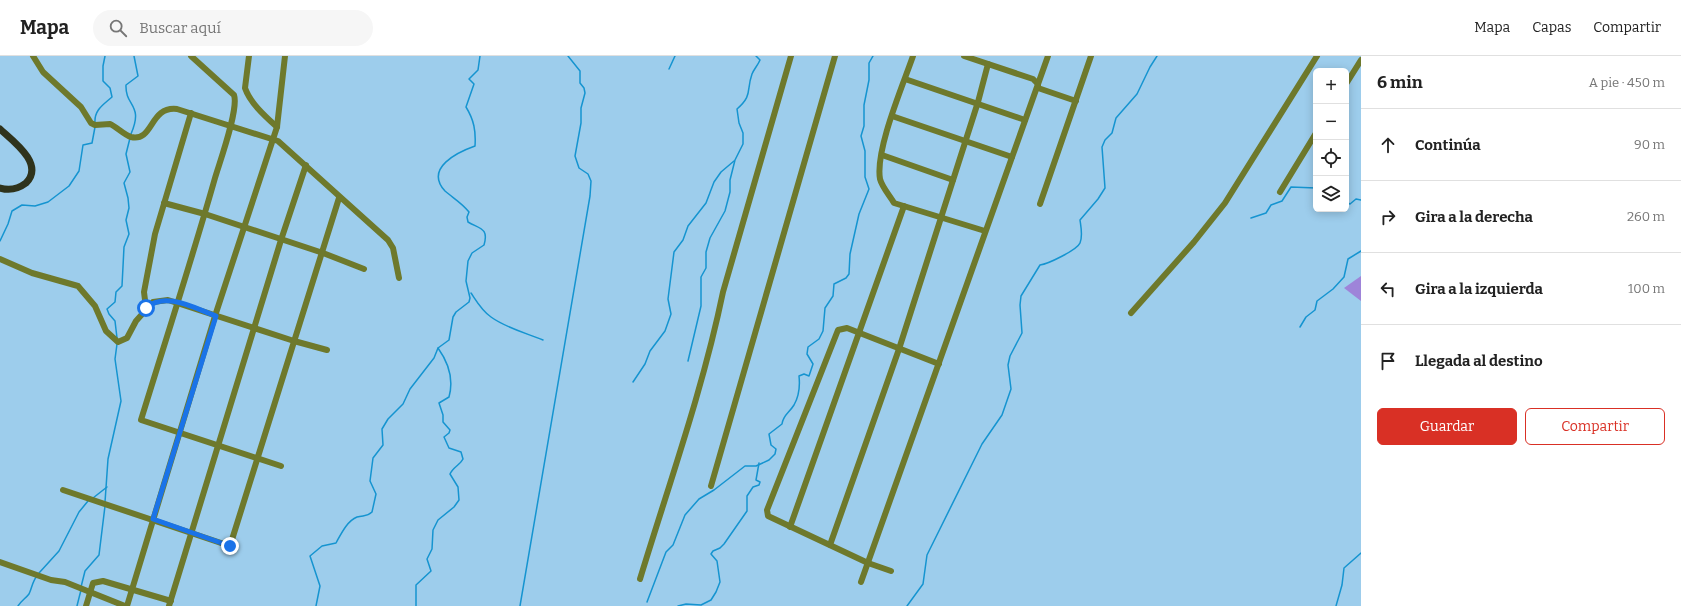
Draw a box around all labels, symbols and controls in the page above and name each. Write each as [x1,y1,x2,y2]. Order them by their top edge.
search box [93,10,373,46]
text: Mapa [20,16,69,39]
icon: search [107,17,129,39]
text: Buscar aquí [139,19,221,37]
text: Mapa [1474,19,1510,36]
text: Capas [1532,19,1571,36]
text: Compartir [1593,19,1661,36]
map controls [1313,68,1349,212]
button: + [1313,68,1349,104]
text: 6 min [1377,72,1423,93]
text: A pie · 450 m [1589,75,1665,90]
button: − [1313,104,1349,140]
icon: ahead [1377,134,1399,156]
text: Continúa [1415,136,1481,154]
text: 90 m [1634,137,1665,152]
button: locate [1313,140,1349,176]
button: layers [1313,176,1349,212]
icon: right [1377,206,1399,228]
text: Gira a la derecha [1415,208,1533,226]
text: 260 m [1627,209,1665,224]
icon: left [1377,278,1399,300]
text: Gira a la izquierda [1415,280,1543,298]
text: 100 m [1628,281,1665,296]
route start [137,299,155,317]
icon: arrive [1377,350,1399,372]
text: Llegada al destino [1415,352,1543,370]
button: Guardar [1377,408,1517,445]
button: Compartir [1525,408,1665,445]
route end [221,537,239,555]

